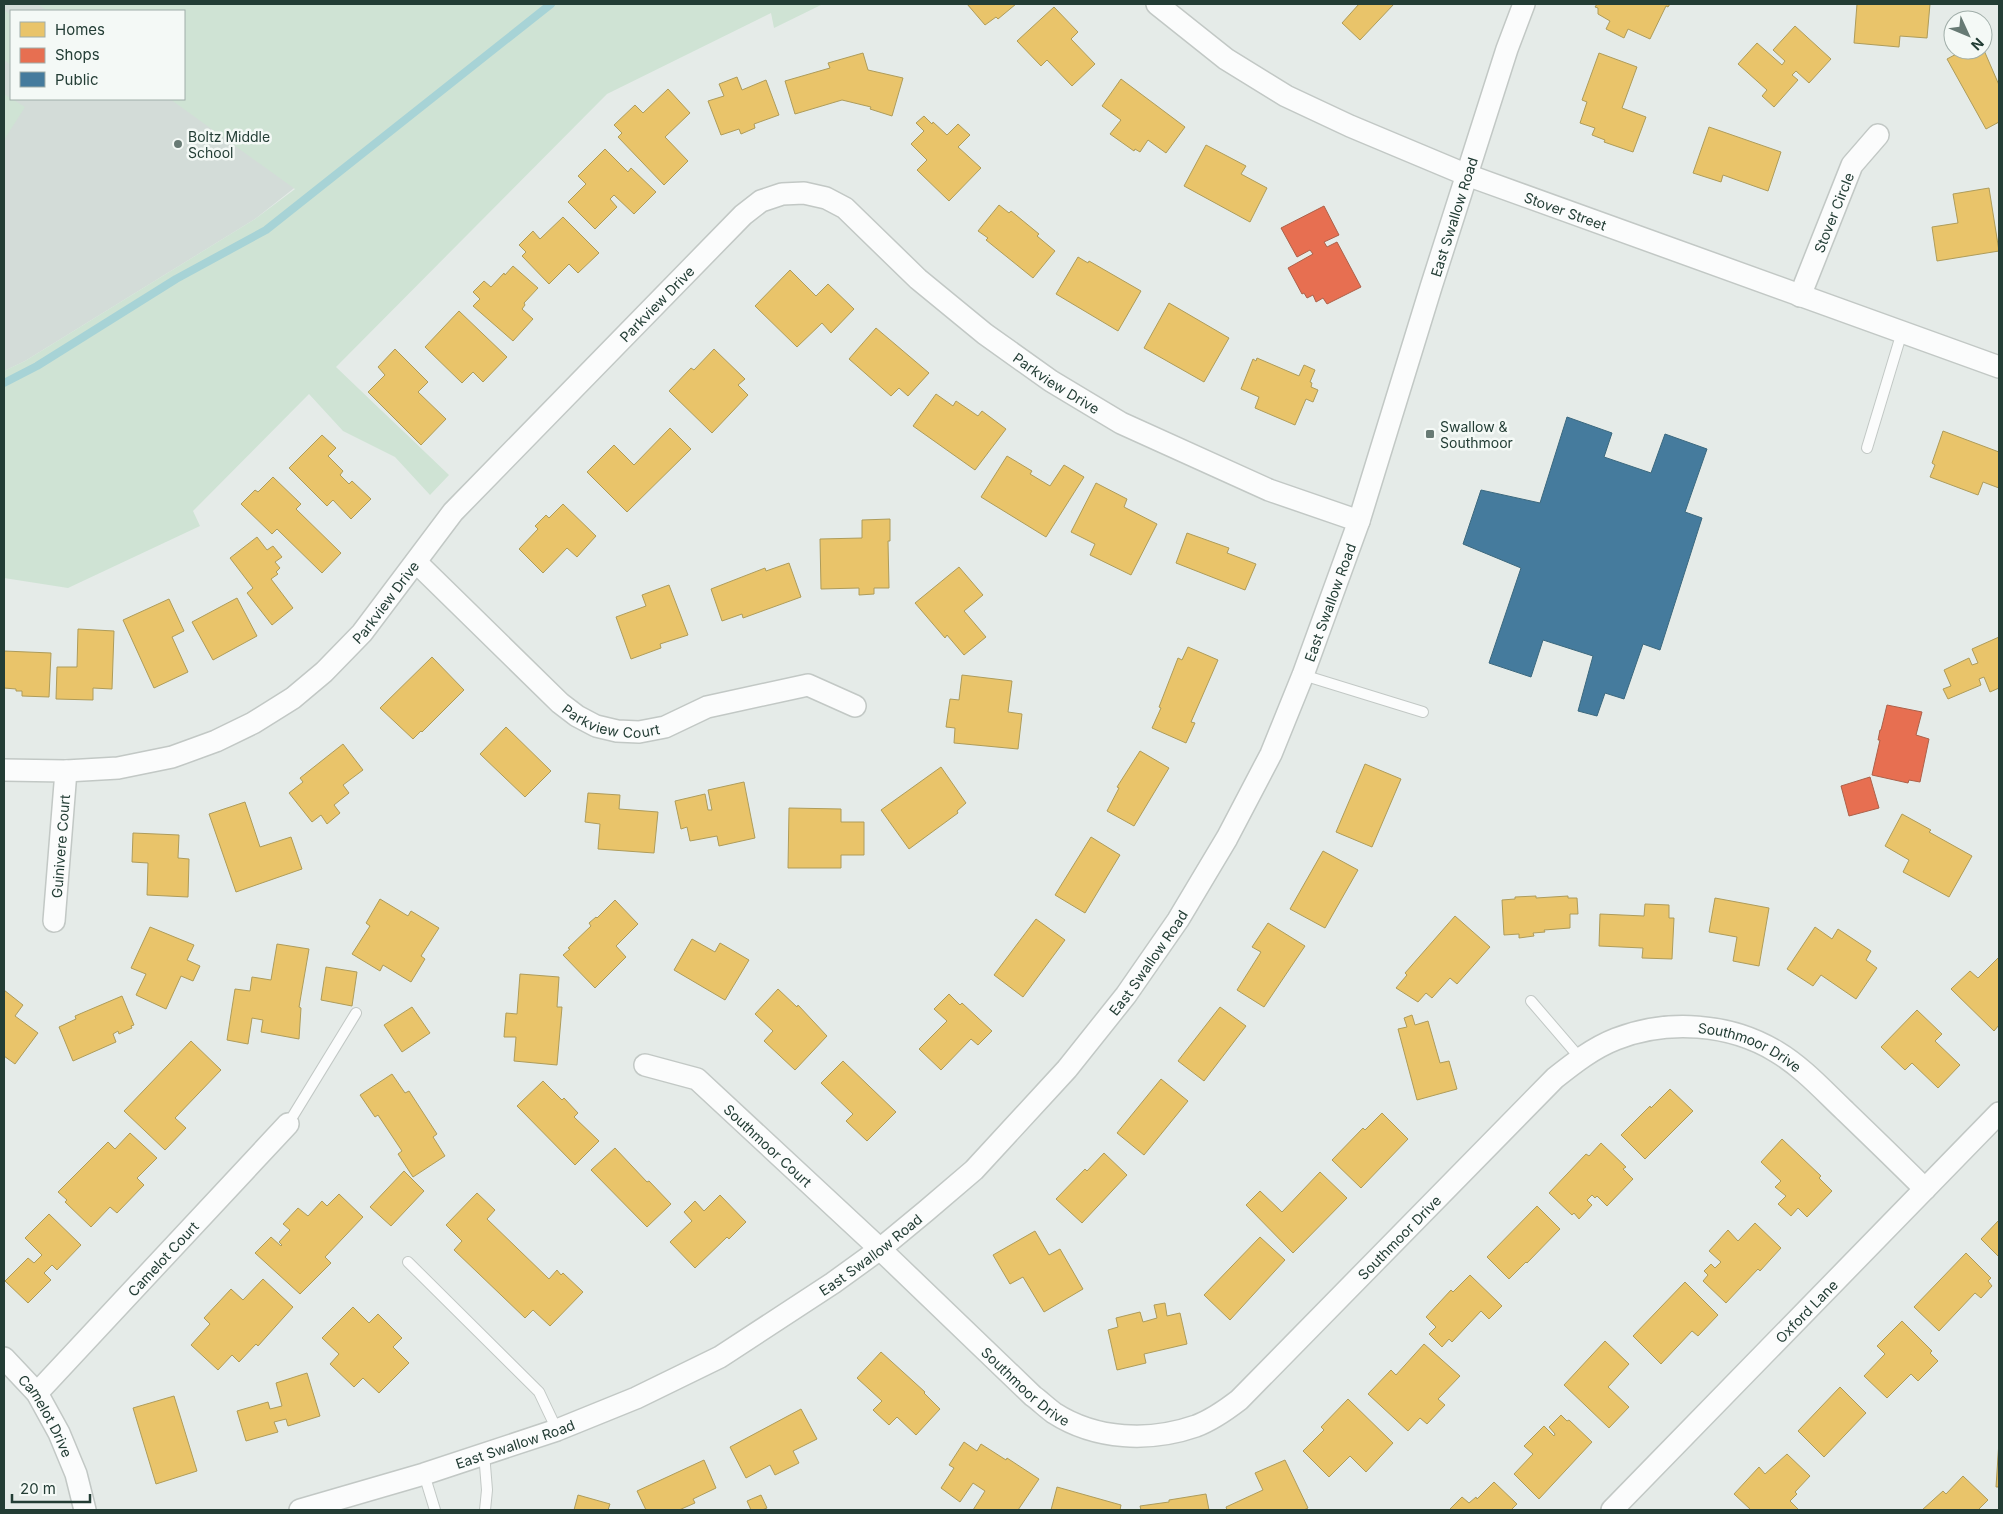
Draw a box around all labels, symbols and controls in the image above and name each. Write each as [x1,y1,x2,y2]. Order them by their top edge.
legend [10,10,185,100]
north arrow [1943,10,1993,60]
text: Homes [55,20,105,39]
text: N [1968,35,1988,54]
text: Shops [55,45,100,64]
text: Public [55,70,98,89]
place label: Boltz Middle School [188,128,270,161]
marker: Boltz Middle School [172,138,184,150]
street label: East Swallow Road [1426,155,1480,279]
street label: Stover Circle [1810,170,1857,255]
street label: Stover Street [1522,188,1609,233]
street label: Parkview Drive [616,262,697,345]
street label: Parkview Drive [1010,349,1103,417]
place label: Swallow & Southmoor [1440,418,1513,451]
marker: Swallow & Southmoor [1424,428,1436,440]
street label: East Swallow Road [1300,541,1359,664]
street label: Parkview Drive [348,557,422,647]
street label: Parkview Court [559,700,661,741]
street label: Guinivere Court [47,793,73,899]
street label: East Swallow Road [1105,907,1191,1018]
street label: Southmoor Drive [1697,1019,1805,1075]
street label: Southmoor Court [721,1100,816,1190]
street label: Southmoor Drive [1354,1191,1444,1283]
street label: East Swallow Road [816,1210,925,1299]
street label: Camelot Court [124,1217,202,1299]
street label: Oxford Lane [1771,1276,1841,1346]
street label: Southmoor Drive [978,1343,1073,1429]
street label: Camelot Drive [15,1370,76,1459]
street label: East Swallow Road [453,1415,577,1472]
scale bar [12,1472,90,1504]
text: 20 m [20,1479,56,1498]

